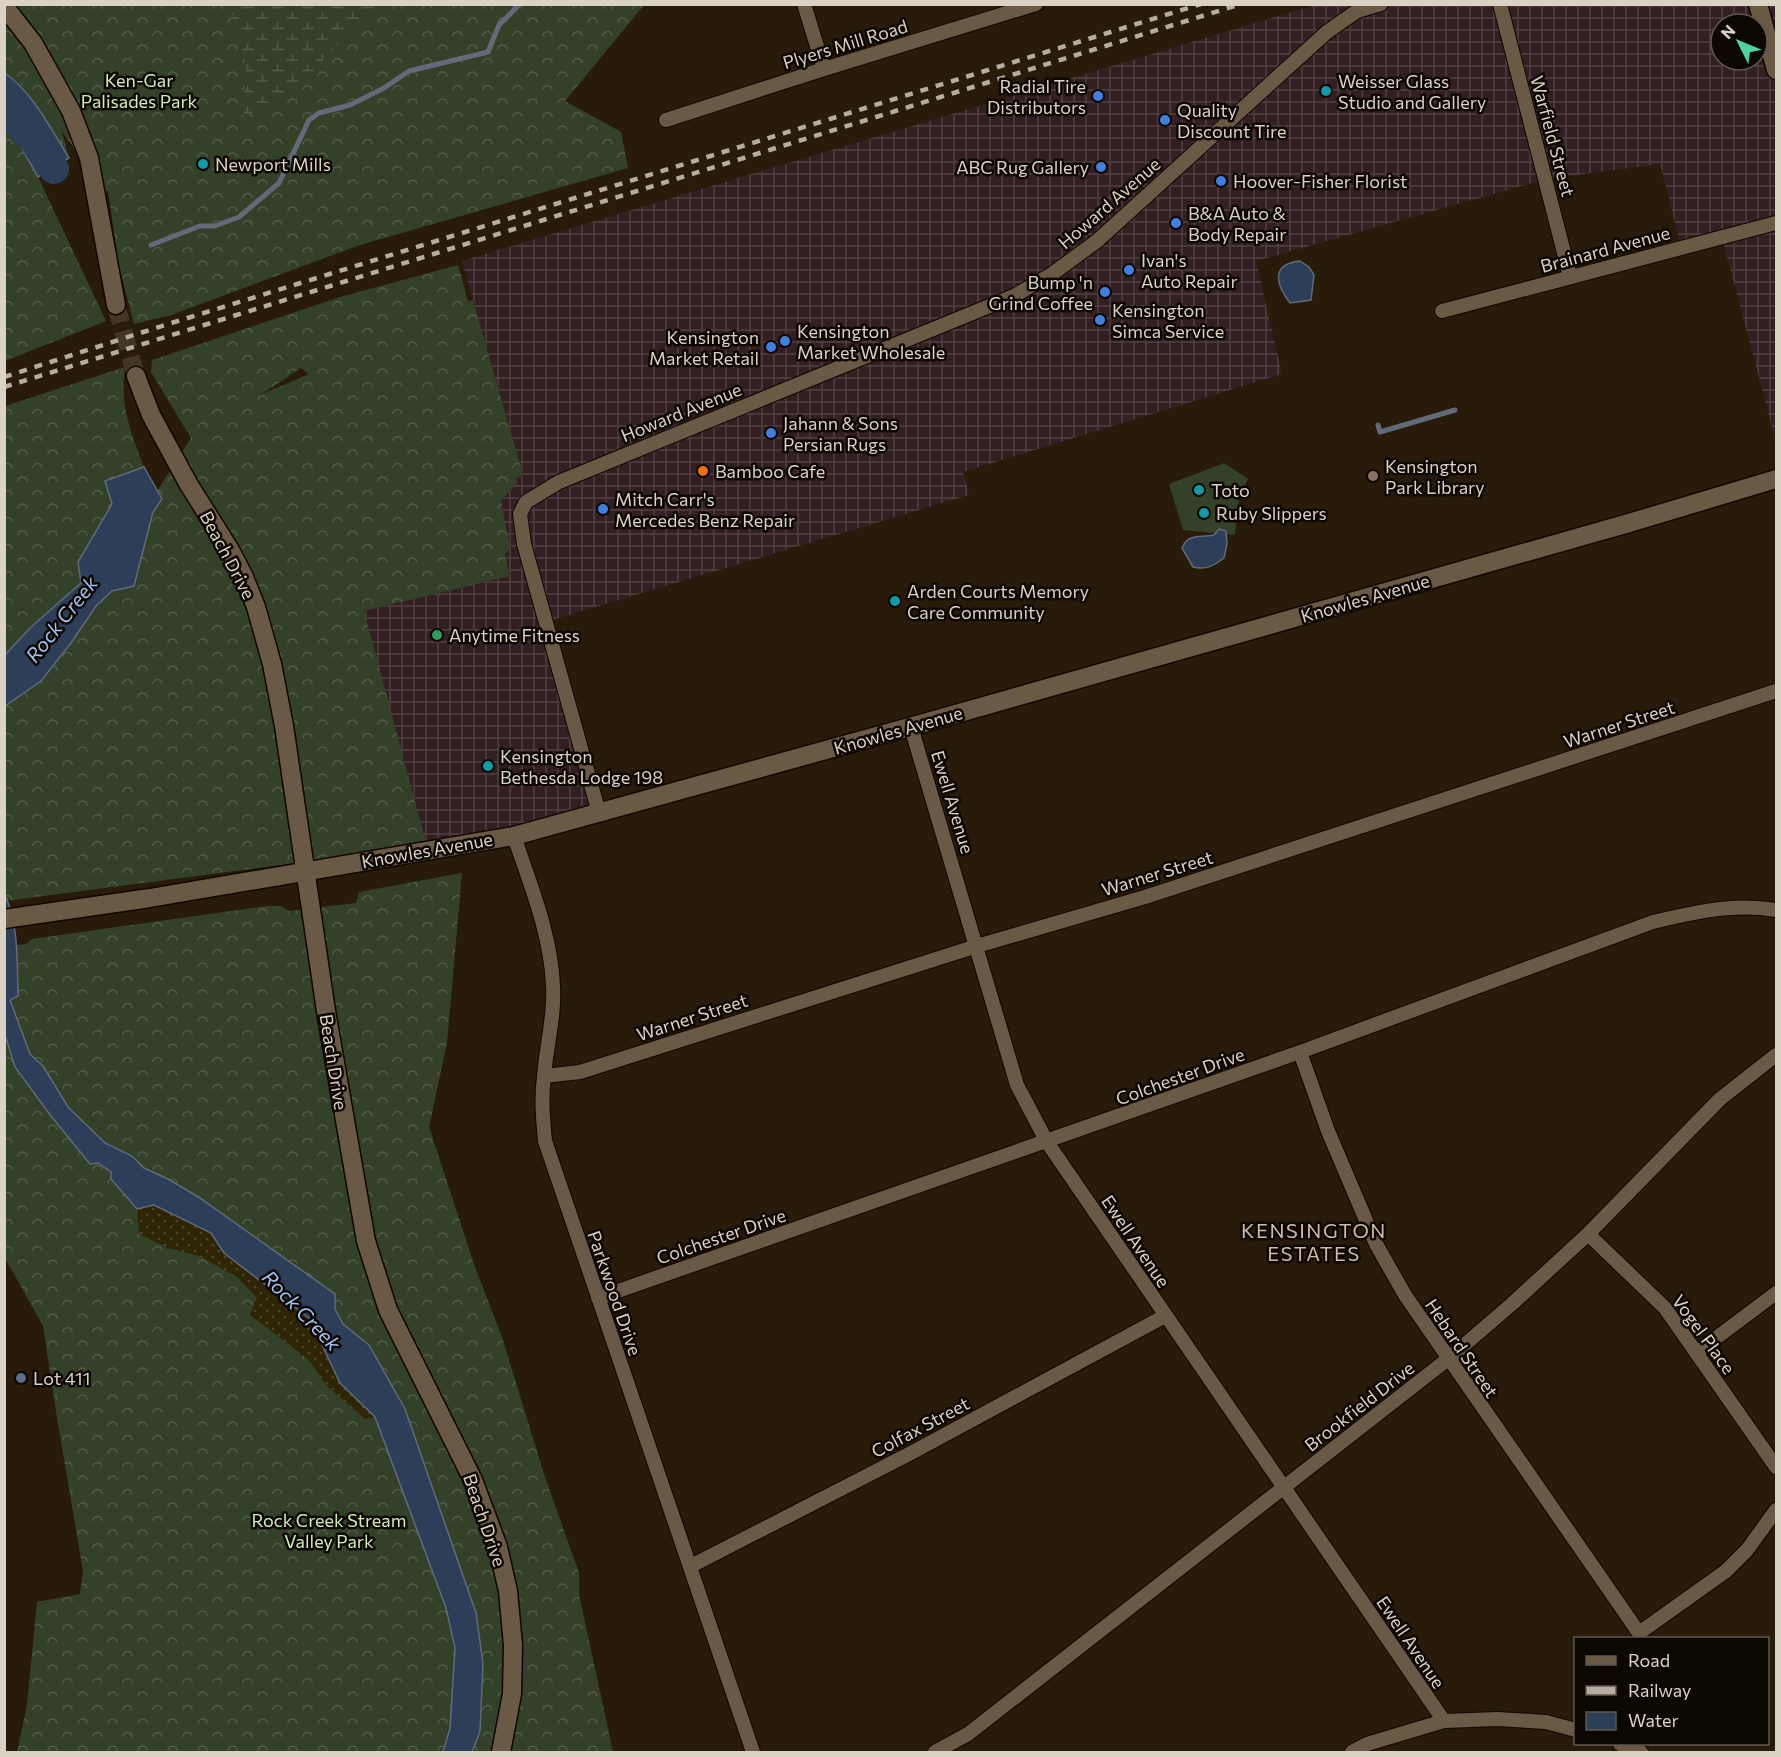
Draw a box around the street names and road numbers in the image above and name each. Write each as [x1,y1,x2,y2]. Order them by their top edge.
street label: Plyers Mill Road [780,15,910,73]
street label: Warfield Street [1526,73,1580,199]
street label: Howard Avenue [1053,153,1165,253]
street label: Brainard Avenue [1538,221,1672,277]
street label: Howard Avenue [617,378,745,446]
street label: Beach Drive [196,507,260,603]
street label: Knowles Avenue [1298,569,1432,627]
street label: Warner Street [1561,696,1677,752]
street label: Knowles Avenue [831,701,965,759]
street label: Ewell Avenue [927,748,979,856]
street label: Knowles Avenue [360,828,494,872]
street label: Warner Street [1099,846,1215,900]
street label: Warner Street [634,989,750,1045]
street label: Beach Drive [316,1013,352,1111]
street label: Colchester Drive [1113,1043,1247,1109]
street label: Ewell Avenue [1097,1191,1175,1291]
street label: Colchester Drive [653,1204,789,1268]
street label: Parkwood Drive [583,1228,647,1358]
street label: Vogel Place [1668,1290,1740,1378]
street label: Hebard Street [1421,1294,1503,1402]
street label: Brookfield Drive [1300,1356,1418,1456]
street label: Colfax Street [867,1392,973,1462]
street label: Beach Drive [459,1471,511,1569]
street label: Ewell Avenue [1372,1592,1450,1692]

